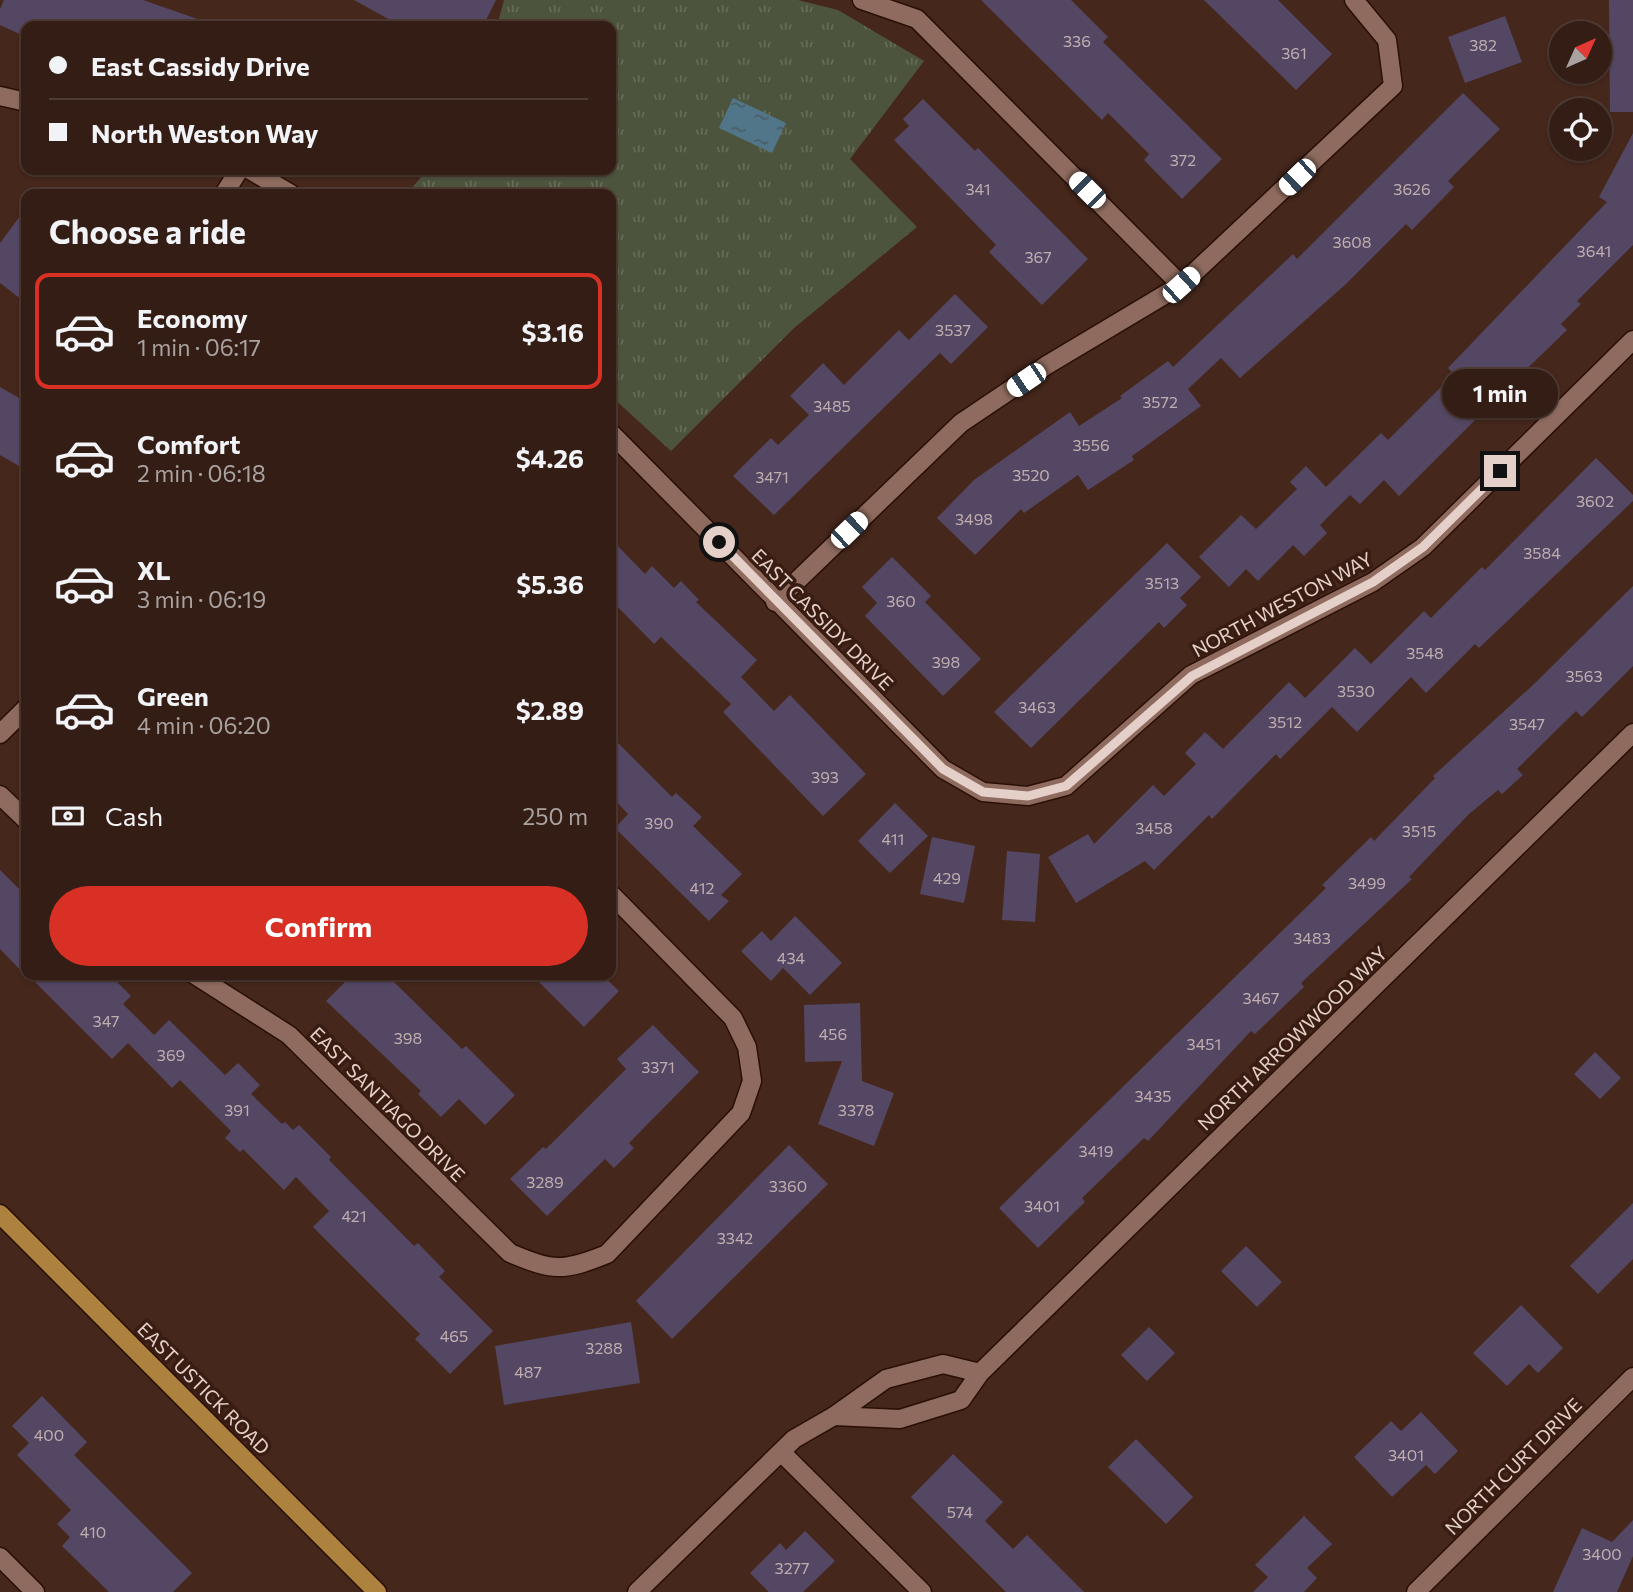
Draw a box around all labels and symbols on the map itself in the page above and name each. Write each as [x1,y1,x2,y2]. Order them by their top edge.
north arrow [1549,21,1612,84]
house number: 336 [1063,31,1091,50]
house number: 382 [1469,35,1497,54]
house number: 361 [1281,43,1307,62]
house number: 372 [1170,150,1196,169]
car [1275,155,1320,199]
car [1065,168,1110,212]
house number: 341 [965,179,991,198]
house number: 3626 [1393,179,1431,198]
house number: 3608 [1333,232,1372,251]
house number: 3641 [1577,241,1611,260]
house number: 367 [1024,247,1052,266]
car [1159,263,1204,307]
house number: 3537 [935,320,971,339]
car [1003,360,1050,400]
callout: 1 min [1442,370,1558,419]
house number: 3572 [1142,392,1178,411]
house number: 3485 [813,396,851,415]
house number: 3556 [1072,435,1110,454]
route end [1484,455,1516,487]
house number: 3520 [1012,465,1050,484]
house number: 3471 [755,467,789,486]
house number: 3602 [1576,491,1614,510]
car [827,508,872,552]
house number: 3498 [955,509,993,528]
route start [703,526,735,558]
house number: 3584 [1523,543,1561,562]
street label: EAST CASSIDY DRIVE [748,544,898,694]
street label: NORTH WESTON WAY [1188,547,1376,661]
house number: 3513 [1145,573,1179,592]
house number: 360 [886,591,916,610]
house number: 3548 [1406,643,1444,662]
house number: 398 [932,652,960,671]
house number: 3563 [1565,666,1603,685]
house number: 3530 [1337,681,1375,700]
house number: 3463 [1018,697,1056,716]
house number: 3512 [1268,712,1302,731]
house number: 3547 [1509,714,1545,733]
house number: 393 [811,767,839,786]
house number: 390 [644,813,674,832]
house number: 3458 [1135,818,1173,837]
house number: 3515 [1402,821,1436,840]
house number: 411 [882,829,904,848]
house number: 429 [933,868,961,887]
house number: 3499 [1348,873,1386,892]
house number: 412 [690,878,715,897]
house number: 3483 [1293,928,1331,947]
street label: NORTH ARROWWOOD WAY [1192,941,1392,1135]
house number: 434 [777,948,806,967]
house number: 3467 [1243,988,1279,1007]
house number: 347 [93,1011,119,1030]
street label: EAST SANTIAGO DRIVE [306,1022,470,1186]
house number: 456 [819,1024,847,1043]
house number: 398 [394,1028,422,1047]
house number: 3451 [1187,1034,1221,1053]
house number: 369 [157,1045,185,1064]
house number: 3371 [641,1057,675,1076]
house number: 3435 [1134,1086,1172,1105]
house number: 391 [224,1100,250,1119]
house number: 3378 [838,1100,874,1119]
house number: 3419 [1079,1141,1113,1160]
house number: 3289 [526,1172,564,1191]
house number: 3360 [769,1176,807,1195]
house number: 3401 [1024,1196,1060,1215]
house number: 421 [341,1206,367,1225]
house number: 3342 [717,1228,753,1247]
street label: EAST USTICK ROAD [133,1317,275,1459]
house number: 465 [440,1326,468,1345]
house number: 3288 [585,1338,623,1357]
house number: 487 [514,1362,542,1381]
street label: NORTH CURT DRIVE [1440,1393,1586,1539]
house number: 400 [34,1425,64,1444]
house number: 3401 [1388,1445,1424,1464]
house number: 574 [947,1502,974,1521]
house number: 410 [80,1522,106,1541]
house number: 3400 [1582,1544,1622,1563]
house number: 3277 [775,1558,809,1577]

